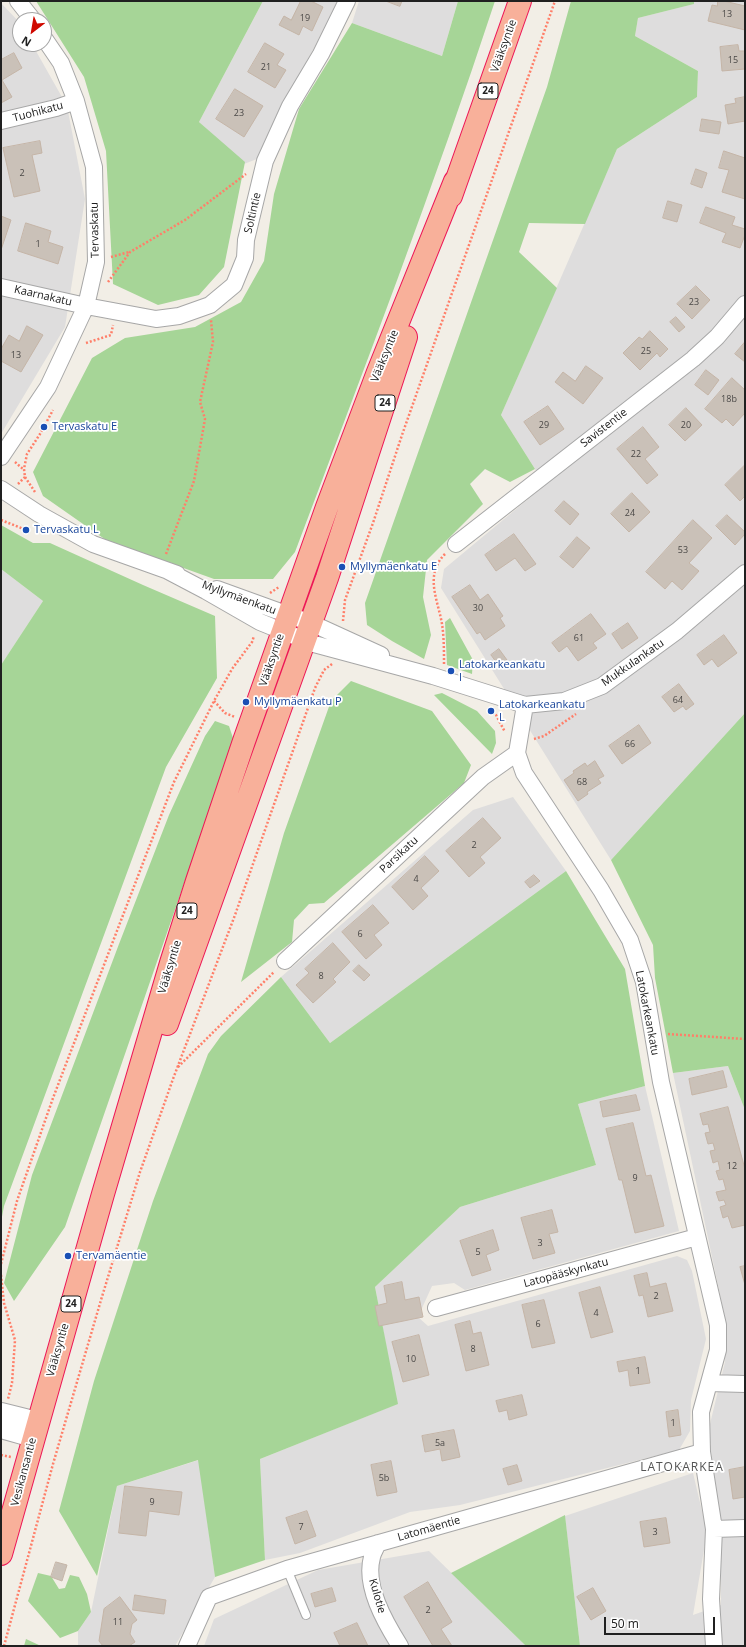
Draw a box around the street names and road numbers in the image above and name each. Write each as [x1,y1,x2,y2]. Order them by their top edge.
street label: Vääksyntie [488,18,520,74]
road number: 24 [478,83,498,99]
street label: Tuohikatu [11,99,65,125]
street label: Soltintie [242,191,264,235]
street label: Tervaskatu [88,202,102,258]
street label: Kaarnakatu [13,283,73,309]
street label: Vääksyntie [369,328,401,384]
road number: 24 [375,395,395,411]
street label: Savistentie [578,406,630,450]
street label: Myllymäenkatu [200,578,278,618]
street label: Vääksyntie [257,632,287,688]
street label: Mukkulankatu [599,637,667,689]
street label: Parsikatu [377,834,421,876]
road number: 24 [177,903,197,919]
street label: Vääksyntie [156,939,184,995]
street label: Latokarkeankatu [632,969,662,1057]
street label: Latopääskynkatu [522,1255,610,1291]
road number: 24 [61,1296,81,1312]
street label: Vääksyntie [44,1322,72,1378]
street label: Vesikansantie [9,1436,39,1508]
street label: Latomäentie [396,1514,462,1544]
street label: Kulotie [366,1577,388,1615]

